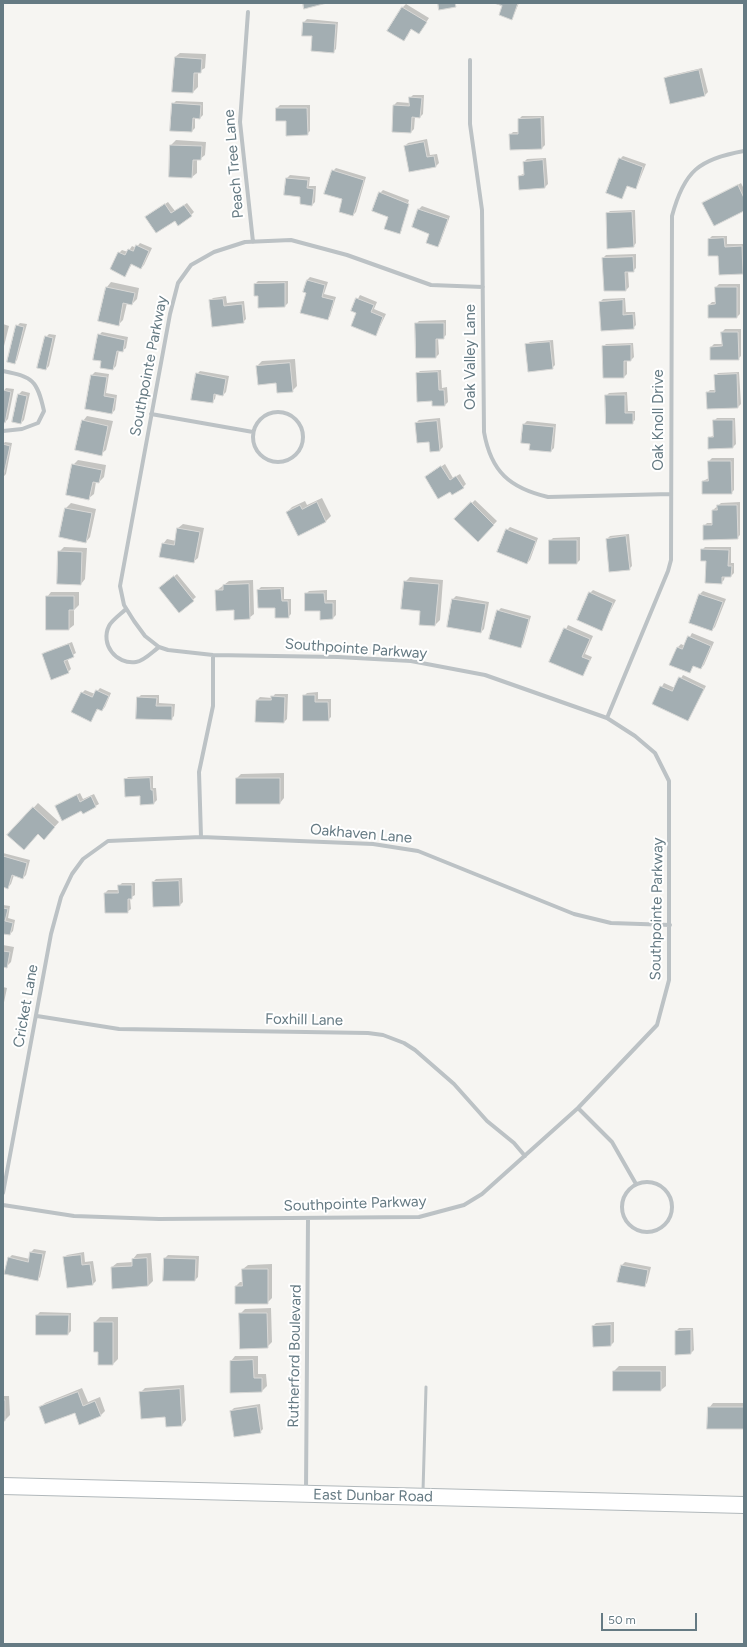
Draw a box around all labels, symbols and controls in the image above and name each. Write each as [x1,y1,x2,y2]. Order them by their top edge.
street label: Peach Tree Lane [220,109,248,219]
street label: Southpointe Parkway [127,294,171,438]
street label: Oak Valley Lane [462,304,480,410]
street label: Oak Knoll Drive [650,369,668,471]
street label: Southpointe Parkway [284,635,428,663]
street label: Oakhaven Lane [309,821,413,847]
street label: Southpointe Parkway [647,837,667,981]
street label: Cricket Lane [10,963,42,1049]
street label: Foxhill Lane [265,1010,343,1030]
street label: Southpointe Parkway [283,1193,427,1215]
street label: Rutherford Boulevard [285,1284,305,1428]
street label: East Dunbar Road [313,1486,433,1506]
scale bar [603,1605,699,1631]
text: 50 m [608,1613,636,1627]

